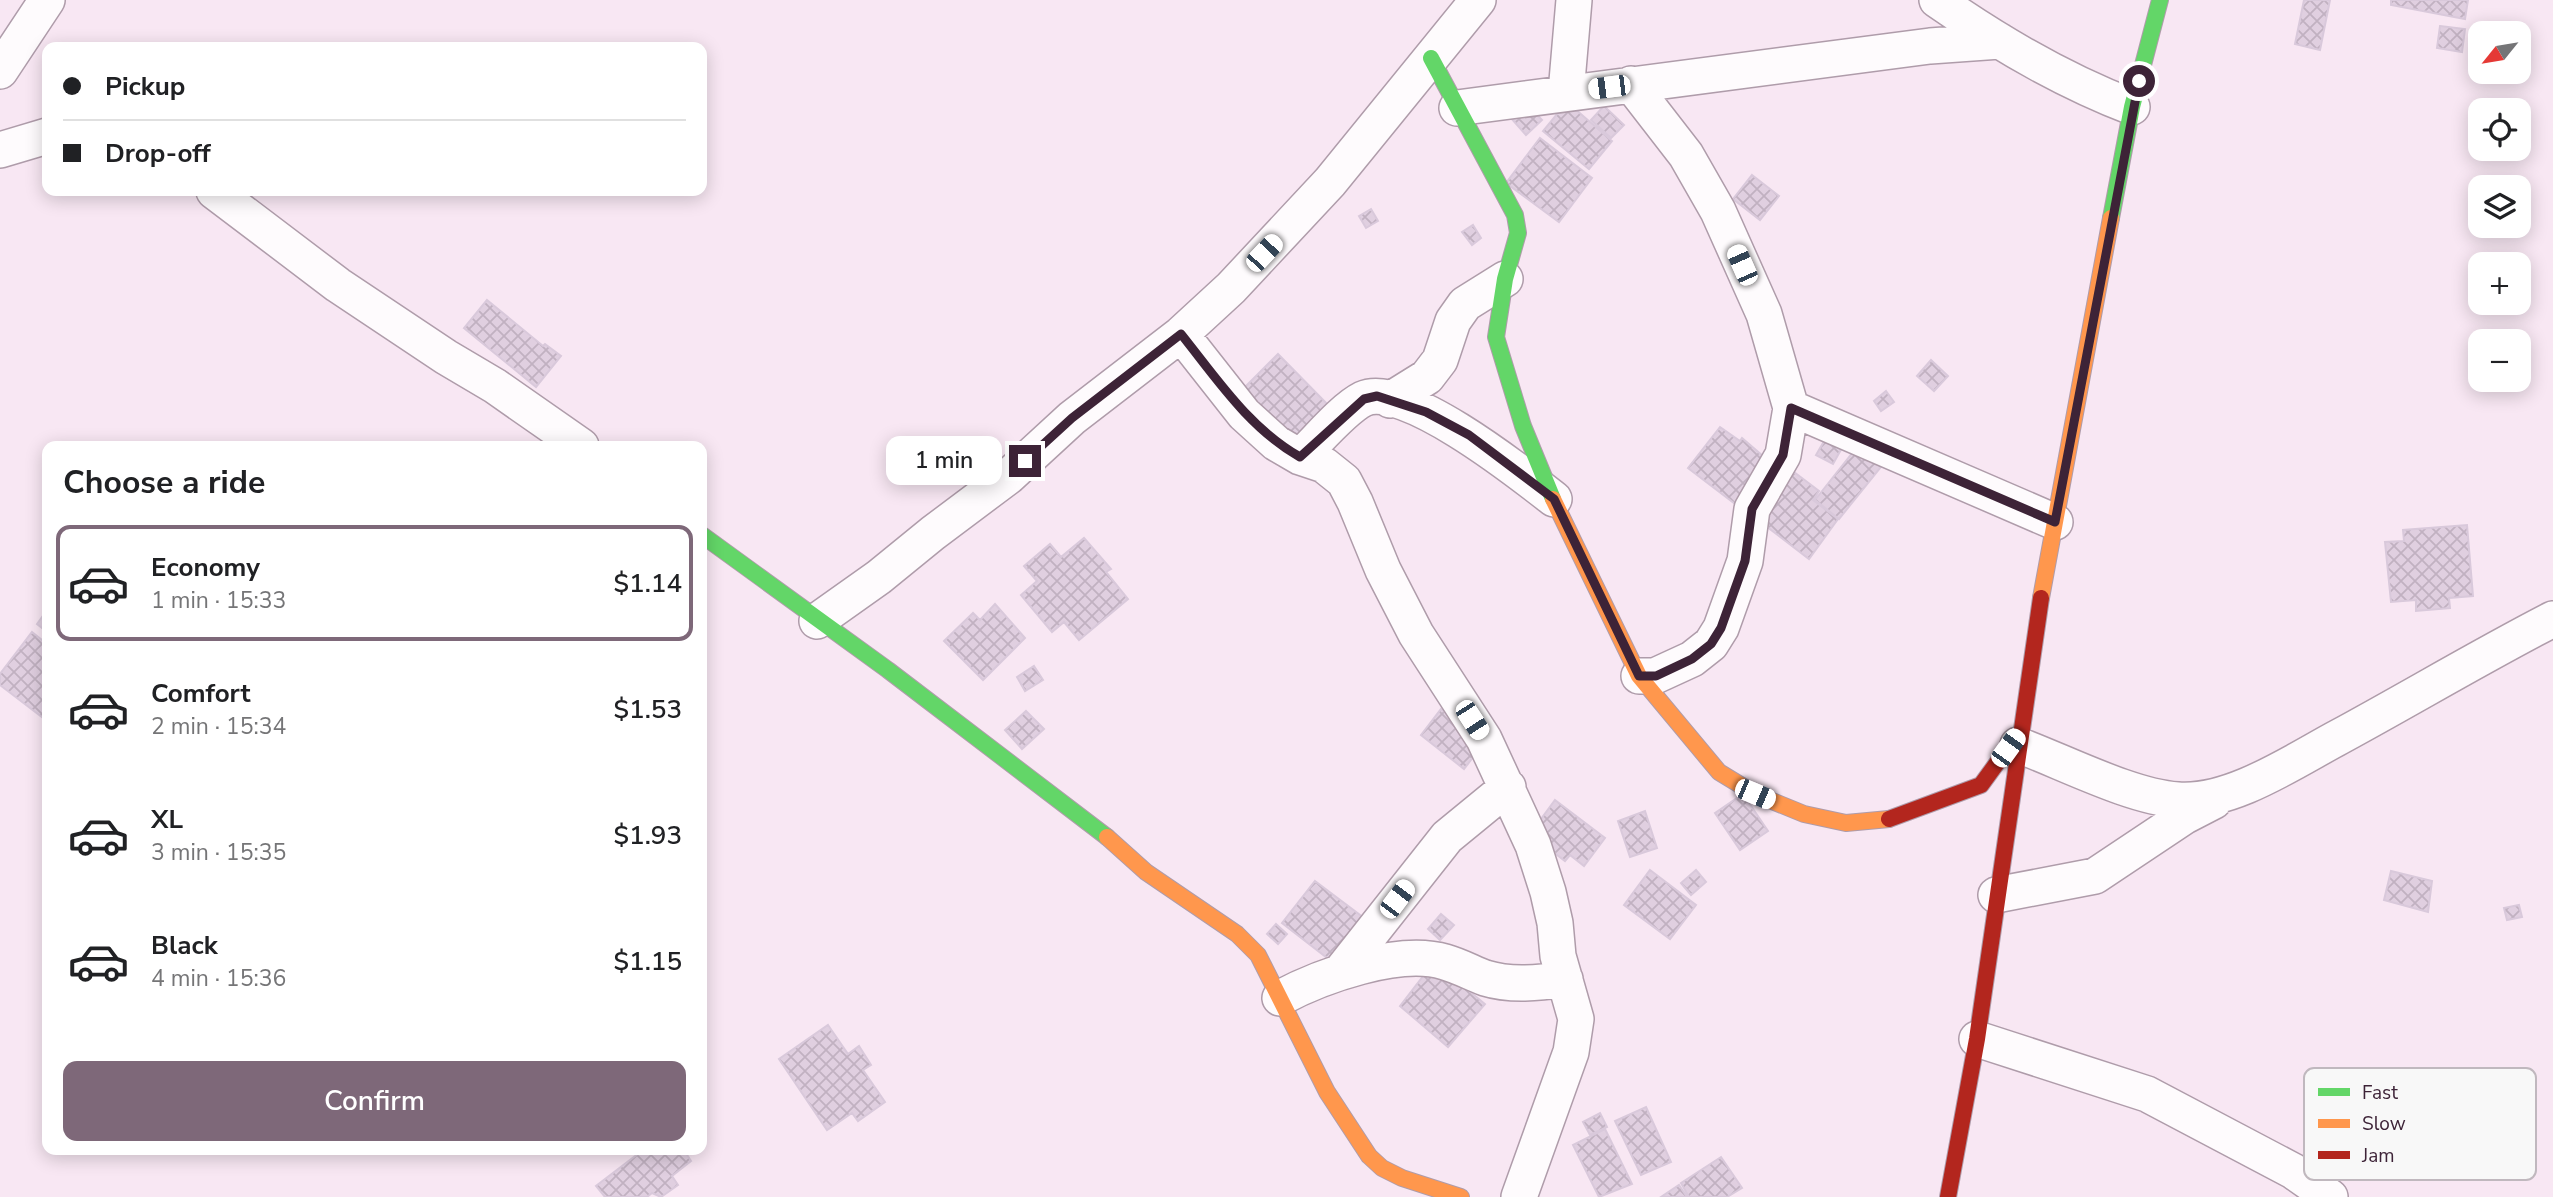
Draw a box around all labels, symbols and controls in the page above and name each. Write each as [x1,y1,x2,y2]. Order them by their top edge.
north arrow [2468,21,2530,84]
map controls [2468,21,2531,392]
route start [2123,65,2155,97]
text: Pickup [105,69,185,104]
car [1587,74,1632,100]
button: locate [2468,98,2531,161]
text: Drop-off [105,136,211,171]
button: layers [2468,175,2531,238]
car [1242,230,1287,276]
car [1724,242,1761,288]
button: + [2468,252,2531,315]
button: − [2468,329,2531,392]
callout: 1 min [885,436,1000,486]
text: 1 min [915,445,973,476]
route end [1009,445,1041,477]
text: Choose a ride [63,461,265,504]
text: Economy [151,550,260,585]
icon: car [67,552,130,615]
text: $1.14 [613,566,682,601]
text: 1 min · 15:33 [151,585,286,616]
text: Comfort [151,676,251,711]
icon: car [67,678,130,741]
text: $1.53 [613,692,682,727]
car [1452,697,1493,743]
text: 2 min · 15:34 [151,711,286,742]
car [1988,725,2029,771]
car [1732,776,1779,812]
text: XL [151,802,183,837]
icon: car [67,804,130,867]
text: $1.93 [613,818,682,853]
text: 3 min · 15:35 [151,837,286,868]
car [1376,876,1419,922]
text: Black [151,928,218,963]
icon: car [67,930,130,993]
text: $1.15 [613,944,682,979]
text: 4 min · 15:36 [151,963,286,994]
button: Confirm [63,1061,686,1141]
legend [2304,1068,2536,1180]
text: Fast [2362,1080,2398,1106]
text: Slow [2362,1111,2406,1137]
text: Jam [2361,1143,2395,1169]

